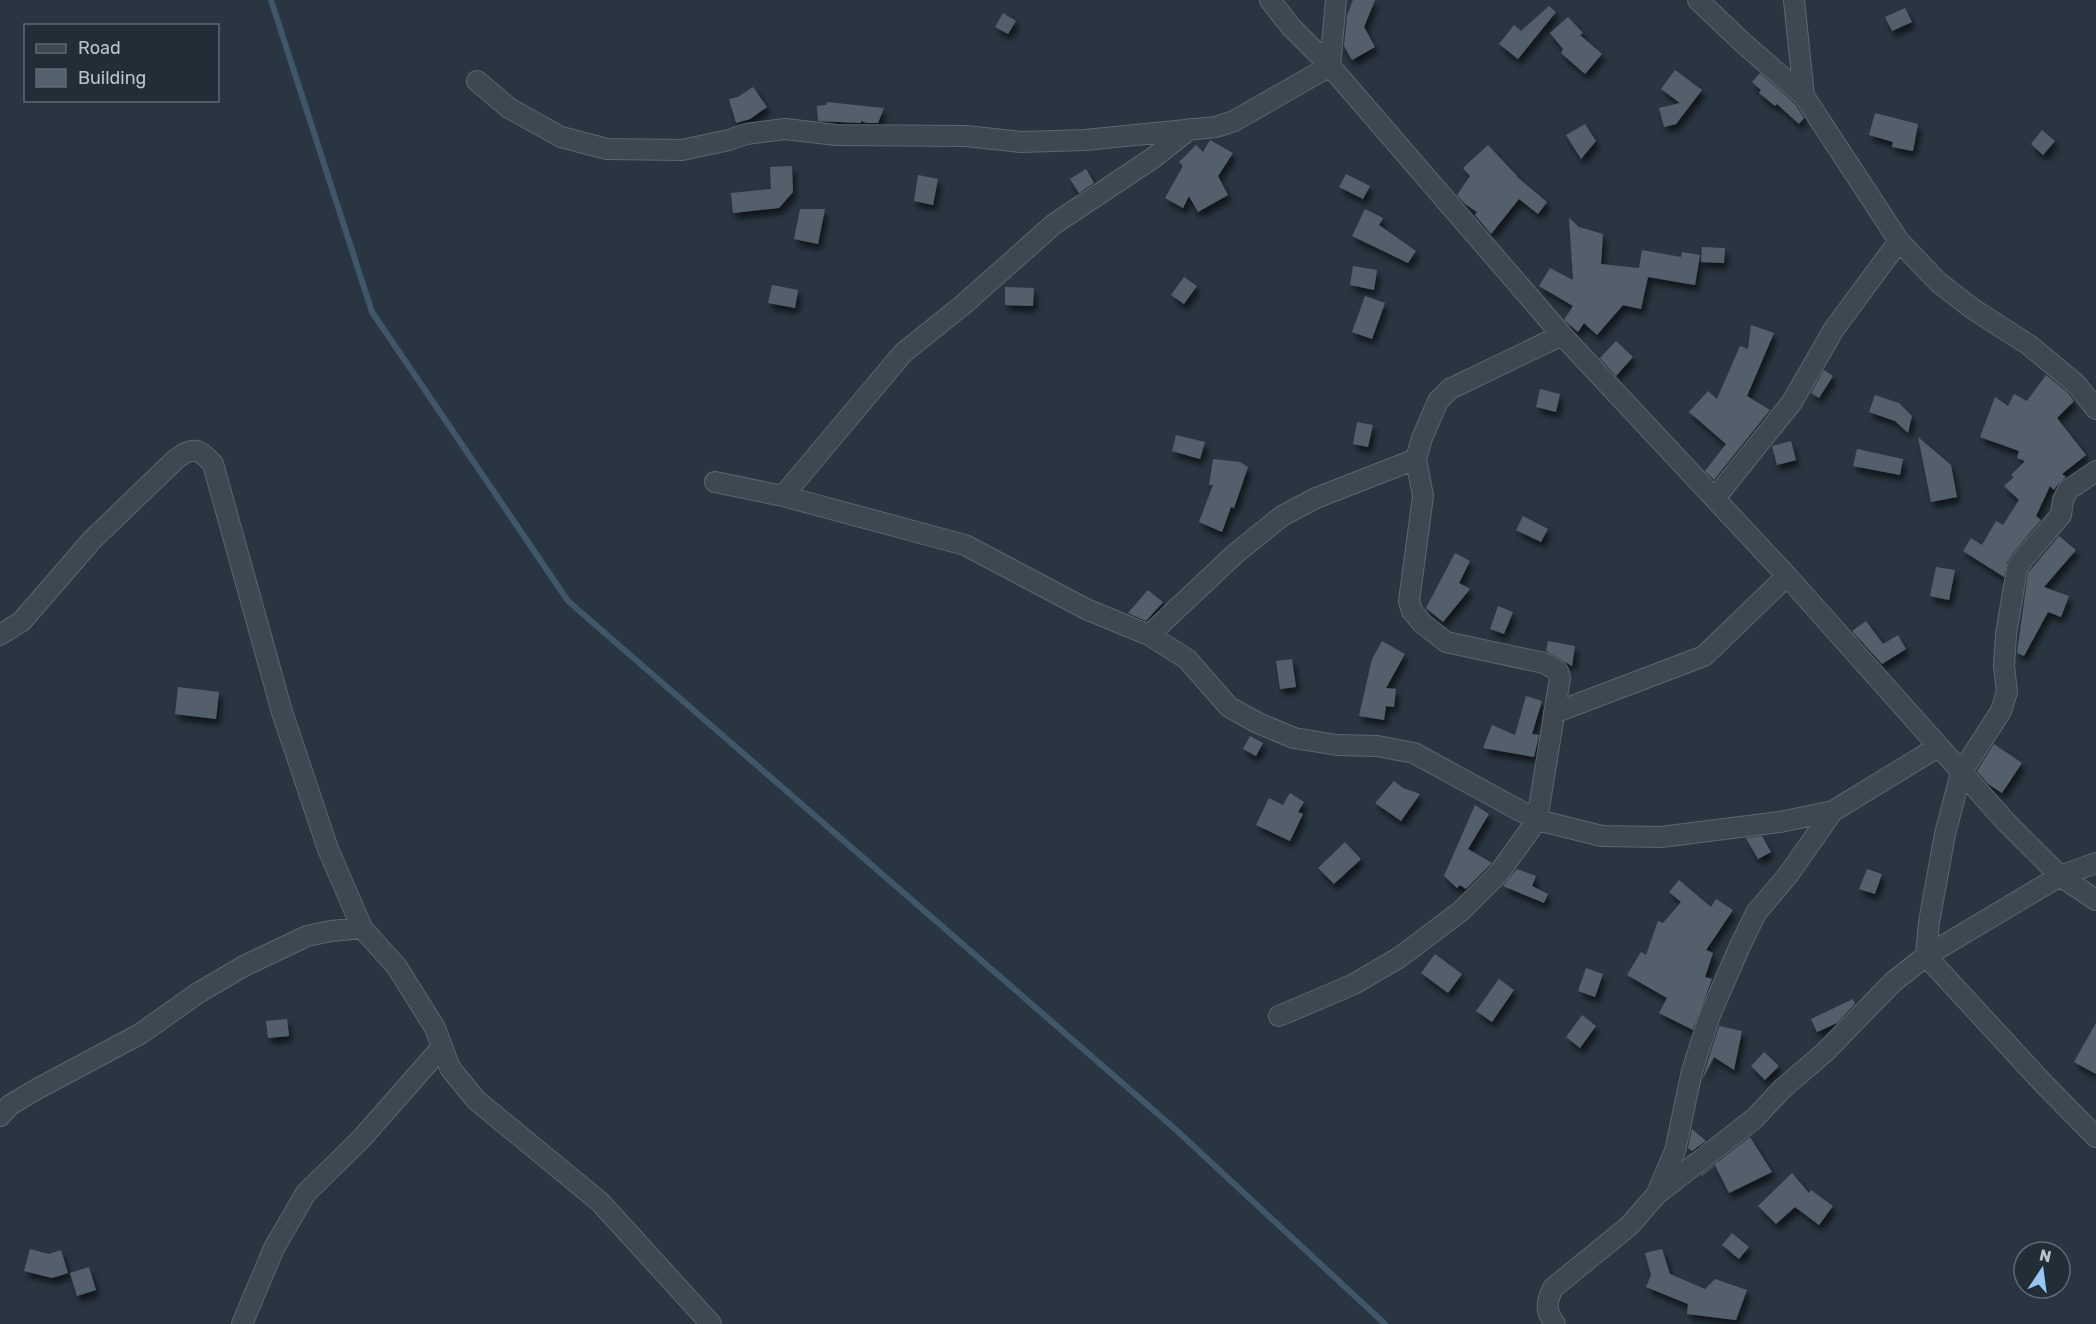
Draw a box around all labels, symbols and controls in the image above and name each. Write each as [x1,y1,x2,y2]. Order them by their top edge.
legend [24,24,219,102]
text: Road [78,37,121,59]
text: Building [78,67,146,89]
north arrow [2012,1240,2072,1300]
text: N [2038,1245,2053,1266]

